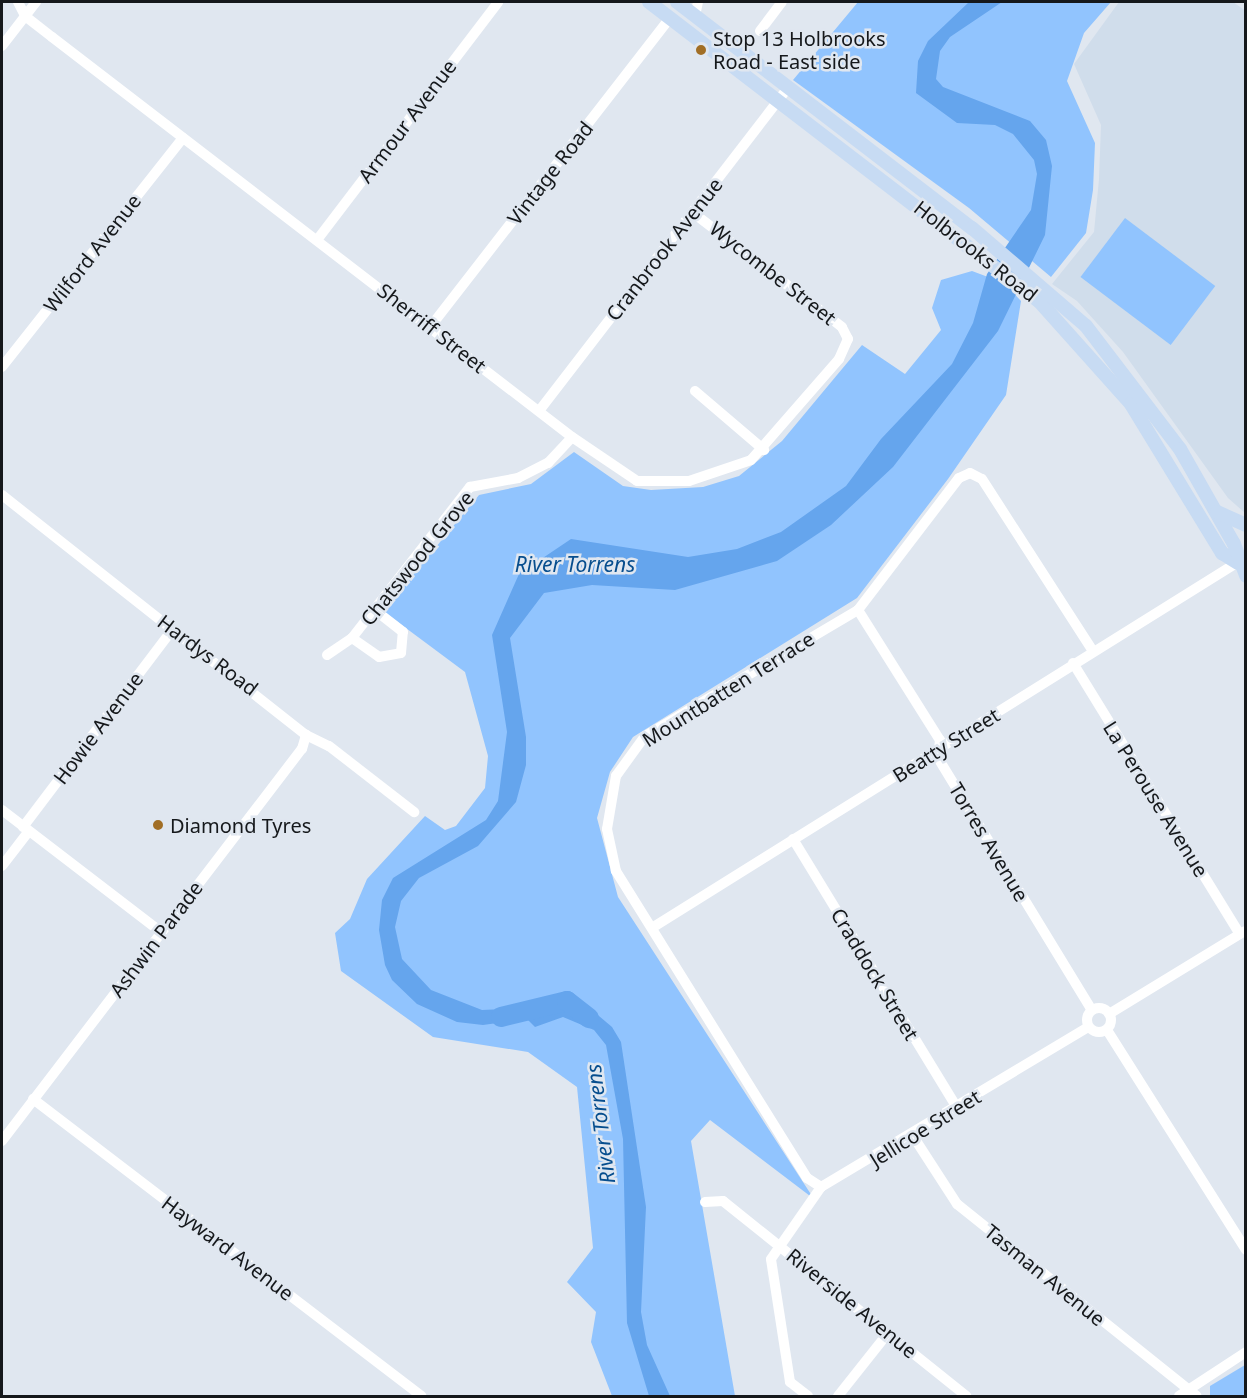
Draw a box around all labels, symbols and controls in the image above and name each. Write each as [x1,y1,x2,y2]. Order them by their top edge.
place label: Stop 13 Holbrooks Road - East side [713,27,886,74]
marker: Stop 13 Holbrooks Road - East side [694,43,708,57]
street label: Armour Avenue [353,55,461,187]
street label: Vintage Road [502,116,598,230]
street label: Cranbrook Avenue [601,173,727,325]
street label: Wilford Avenue [38,189,146,317]
street label: Holbrooks Road [910,195,1042,307]
street label: Wycombe Street [705,216,841,330]
street label: Sherriff Street [373,278,491,378]
street label: Chatswood Grove [355,486,479,630]
water label: River Torrens [515,551,635,577]
street label: Hardys Road [153,610,263,700]
street label: Mountbatten Terrace [638,626,818,752]
street label: Howie Avenue [48,667,148,789]
street label: Beatty Street [888,703,1004,787]
street label: La Perouse Avenue [1098,717,1214,881]
street label: Torres Avenue [944,778,1034,906]
place label: Diamond Tyres [170,813,311,837]
marker: Diamond Tyres [151,818,165,832]
street label: Ashwin Parade [105,876,207,1002]
street label: Craddock Street [826,904,924,1044]
water label: River Torrens [580,1063,620,1185]
street label: Jellicoe Street [865,1084,985,1172]
street label: Hayward Avenue [157,1191,299,1305]
street label: Tasman Avenue [980,1219,1110,1331]
street label: Riverside Avenue [782,1243,922,1363]

